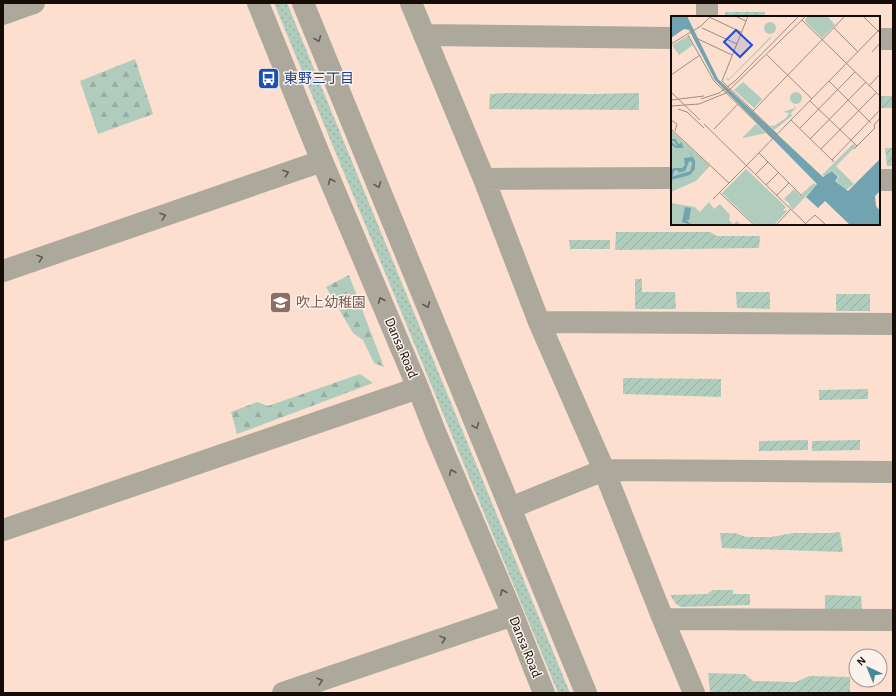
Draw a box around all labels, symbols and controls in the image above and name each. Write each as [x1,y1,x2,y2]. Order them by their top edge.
inset map [671,16,880,225]
one-way arrow [313,36,321,43]
bus stop icon: 東野三丁目 [256,66,282,92]
place label: 東野三丁目 [284,71,354,86]
one-way arrow [282,170,289,178]
one-way arrow [327,177,335,184]
one-way arrow [373,182,381,189]
one-way arrow [159,212,166,221]
one-way arrow [36,254,43,263]
school or university icon: 吹上幼稚園 [267,290,293,316]
place label: 吹上幼稚園 [296,295,366,310]
one-way arrow [378,297,386,305]
one-way arrow [422,301,430,309]
street label: Dansa Road [382,316,420,380]
one-way arrow [472,422,480,429]
one-way arrow [449,469,457,477]
one-way arrow [500,588,508,596]
street label: Dansa Road [506,615,544,679]
one-way arrow [440,635,447,644]
north arrow [848,648,888,688]
text: N [855,655,868,668]
one-way arrow [316,677,323,685]

